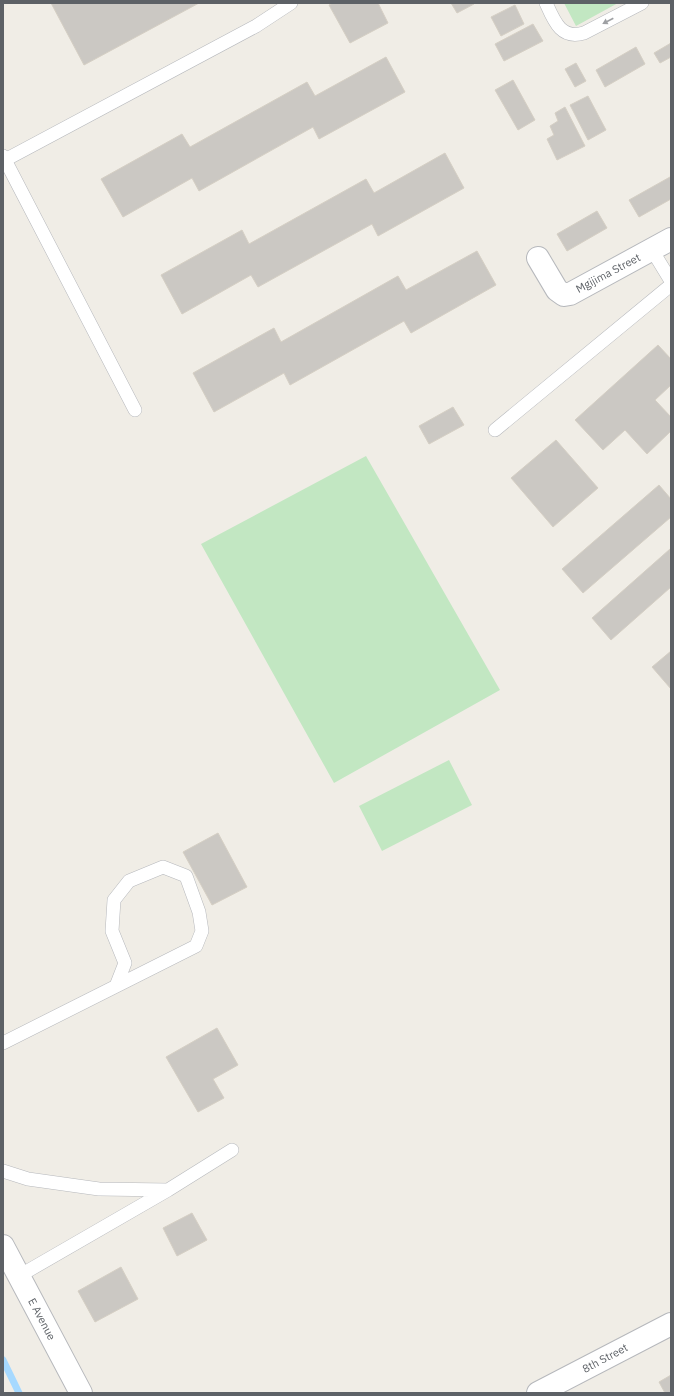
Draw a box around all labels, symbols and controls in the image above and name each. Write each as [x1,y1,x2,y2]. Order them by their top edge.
one-way arrow [602,18,614,25]
street label: Mgijima Street [573,250,643,296]
street label: E Avenue [25,1296,59,1342]
street label: 8th Street [580,1340,630,1376]

